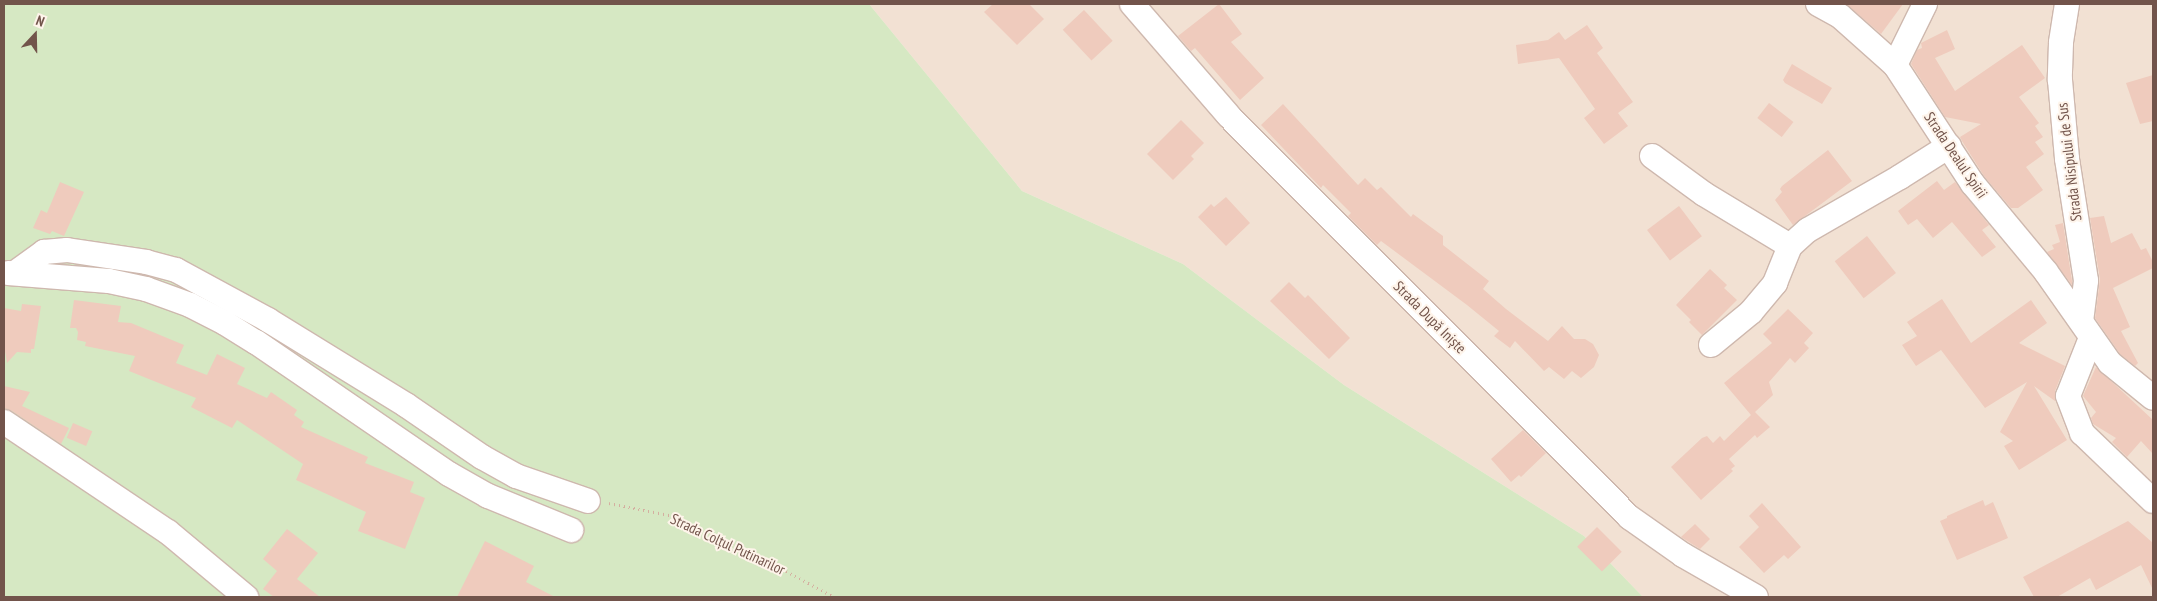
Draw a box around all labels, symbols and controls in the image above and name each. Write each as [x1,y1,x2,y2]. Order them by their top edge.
north arrow [10,10,60,60]
text: N [34,11,47,31]
street label: Strada Nisipului de Sus [2053,102,2085,222]
street label: Strada Dealul Spirii [1921,109,1991,201]
street label: Strada După Iniște [1390,277,1470,357]
street label: Strada Colțul Putinarilor [668,510,788,578]

